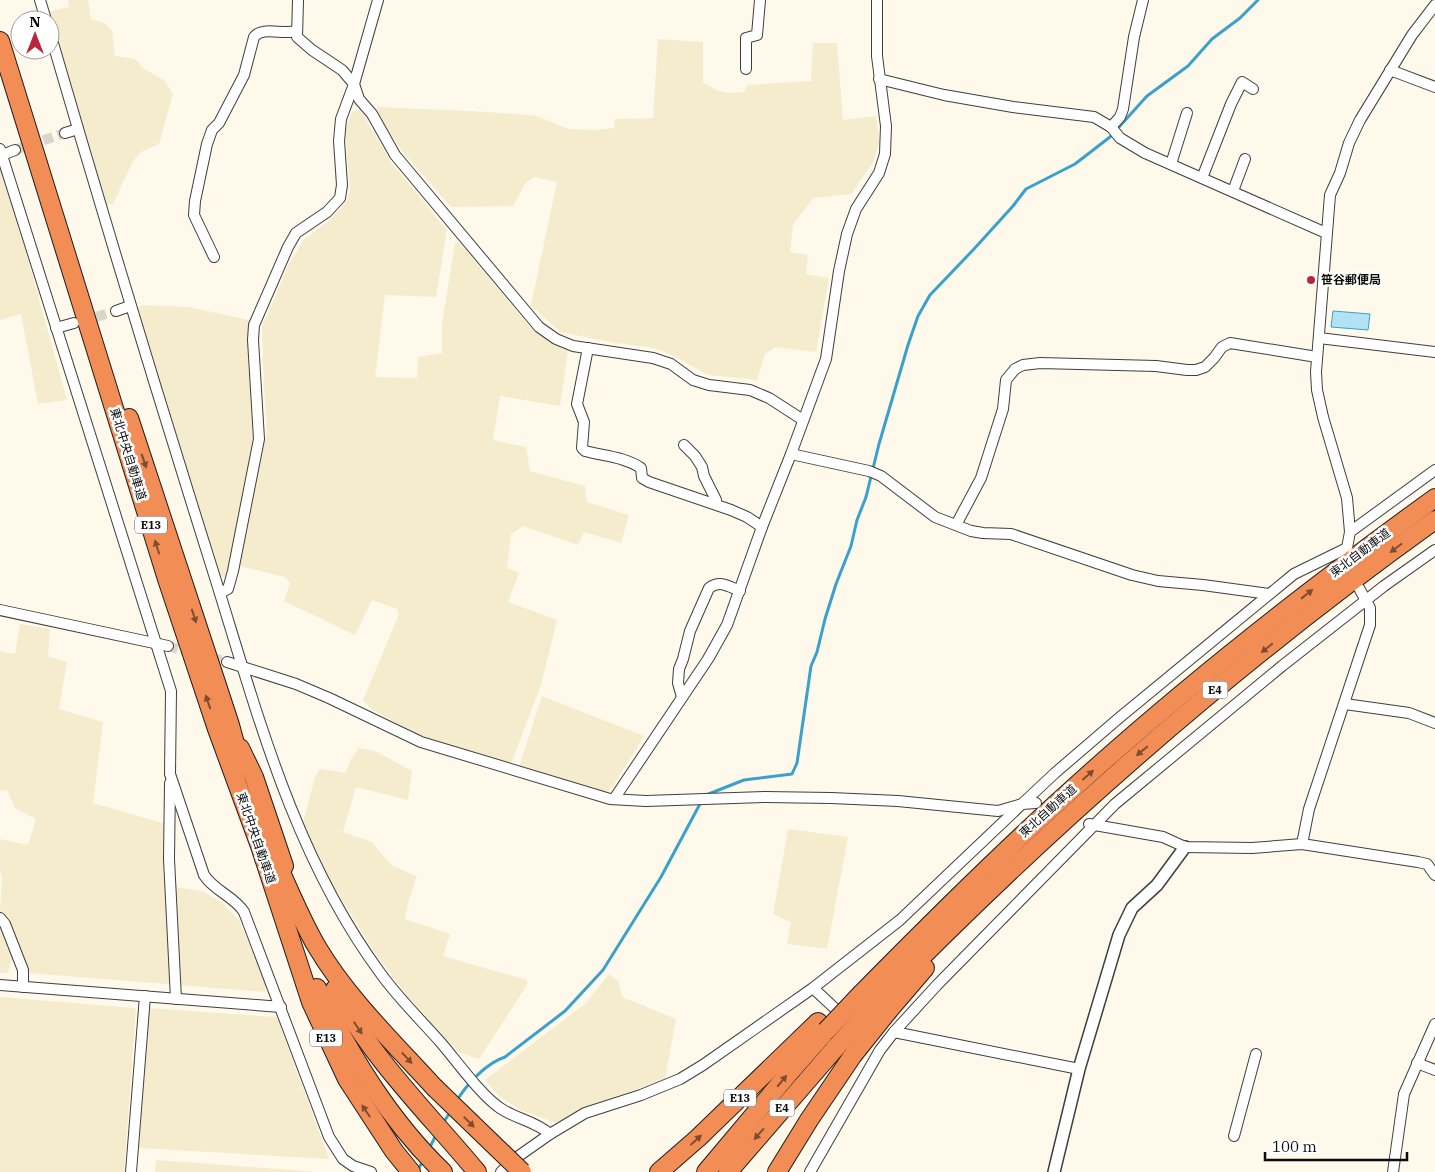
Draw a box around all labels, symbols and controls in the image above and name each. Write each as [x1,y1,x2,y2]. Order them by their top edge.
north arrow [10,10,60,60]
text: N [29,13,41,31]
place label: 笹谷郵便局 [1321,272,1381,287]
marker: 笹谷郵便局 [1305,274,1317,286]
street label: 東北中央自動車道 [107,406,150,502]
one-way arrow [140,454,148,469]
road number: E13 [135,516,167,534]
street label: 東北自動車道 [1326,525,1393,580]
one-way arrow [153,540,161,555]
one-way arrow [1390,543,1403,554]
one-way arrow [1301,588,1314,599]
one-way arrow [191,608,199,623]
one-way arrow [1261,642,1274,653]
road number: E4 [1202,682,1228,698]
one-way arrow [203,694,211,709]
one-way arrow [1136,745,1148,757]
one-way arrow [1081,770,1094,781]
street label: 東北自動車道 [1016,781,1079,840]
street label: 東北中央自動車道 [234,790,279,886]
one-way arrow [353,1021,363,1034]
road number: E13 [310,1030,342,1046]
one-way arrow [401,1051,413,1063]
one-way arrow [776,1075,788,1087]
road number: E13 [724,1090,756,1106]
road number: E4 [770,1100,794,1116]
one-way arrow [361,1104,371,1118]
one-way arrow [463,1116,475,1128]
one-way arrow [754,1127,765,1140]
scale bar [1265,1130,1408,1162]
one-way arrow [690,1134,702,1146]
text: 100 m [1272,1137,1317,1156]

